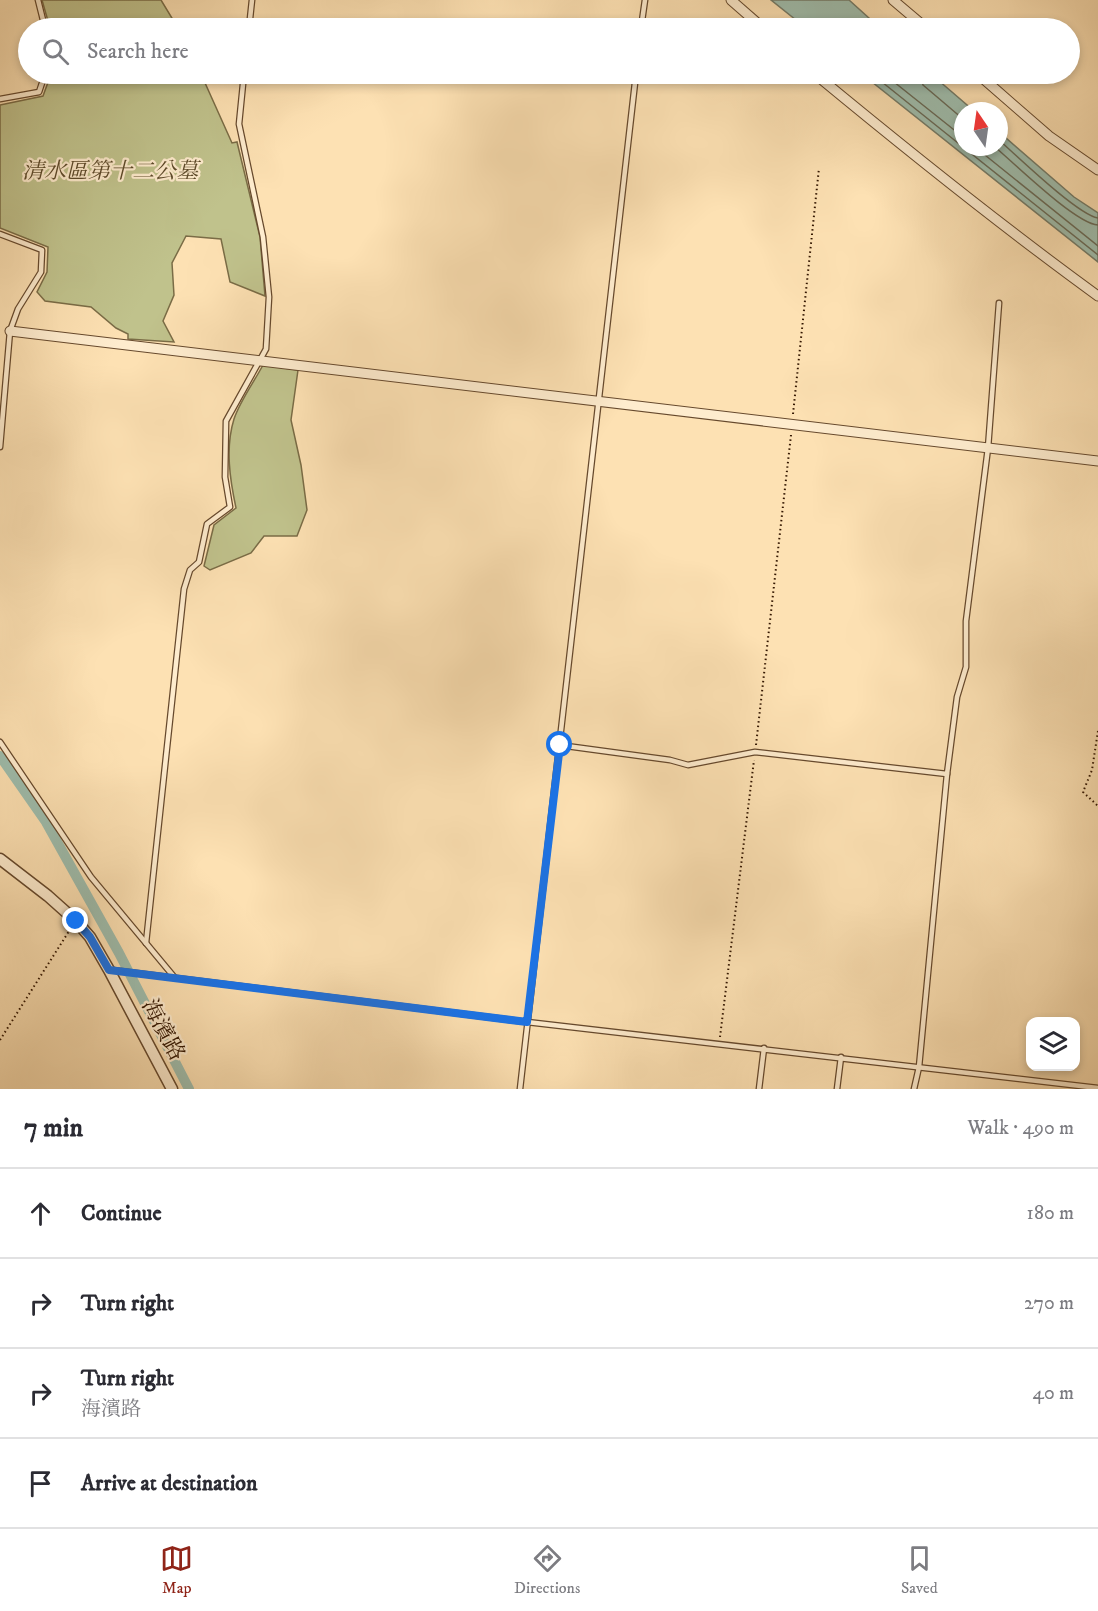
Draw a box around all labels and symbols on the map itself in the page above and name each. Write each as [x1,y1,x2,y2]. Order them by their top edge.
north arrow [954,102,1008,156]
park label: 清水區第十二公墓 [22,158,202,185]
route start [546,731,572,757]
route end [62,907,88,933]
street label: 海濱路 [136,995,190,1065]

